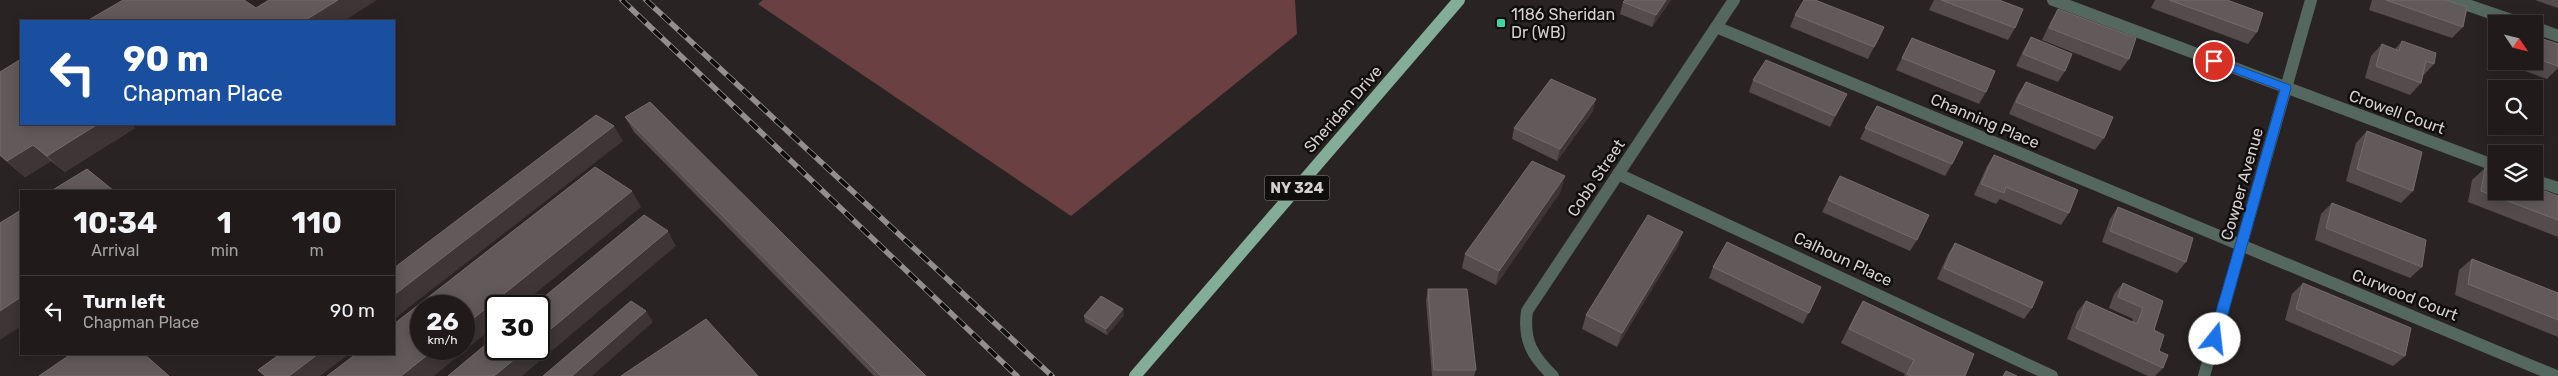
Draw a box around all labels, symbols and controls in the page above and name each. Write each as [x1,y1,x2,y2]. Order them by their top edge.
place label: 1186 Sheridan Dr (WB) [1511,5,1615,42]
north arrow [2488,15,2542,70]
map controls [2488,15,2543,200]
marker: 1186 Sheridan Dr (WB) [1495,17,1507,29]
text: 90 m [123,38,209,80]
icon: left [40,40,105,105]
pin [2193,40,2235,82]
icon: arrive [2200,47,2228,75]
street label: Sheridan Drive [1300,62,1386,156]
text: Chapman Place [123,80,283,107]
button: search [2488,80,2543,135]
street label: Crowell Court [2346,86,2448,138]
street label: Channing Place [1928,90,2042,153]
street label: Cowper Avenue [2217,125,2267,242]
street label: Cobb Street [1563,136,1629,220]
button: layers [2488,145,2543,200]
road number: NY 324 [1264,176,1330,200]
text: 10:34 [73,205,158,241]
text: 1 [217,205,232,241]
text: 110 [292,205,342,241]
street label: Calhoun Place [1791,228,1895,290]
text: Arrival [91,241,139,260]
text: min [211,241,238,260]
text: m [310,241,324,260]
street label: Curwood Court [2349,265,2461,325]
text: Turn left [83,290,165,313]
speed limit sign: 30 [485,295,550,360]
icon: left [40,297,68,325]
text: 90 m [330,299,375,322]
text: 26 [426,307,459,336]
position arrow [2188,312,2240,364]
text: Chapman Place [83,313,199,332]
text: km/h [428,333,457,347]

